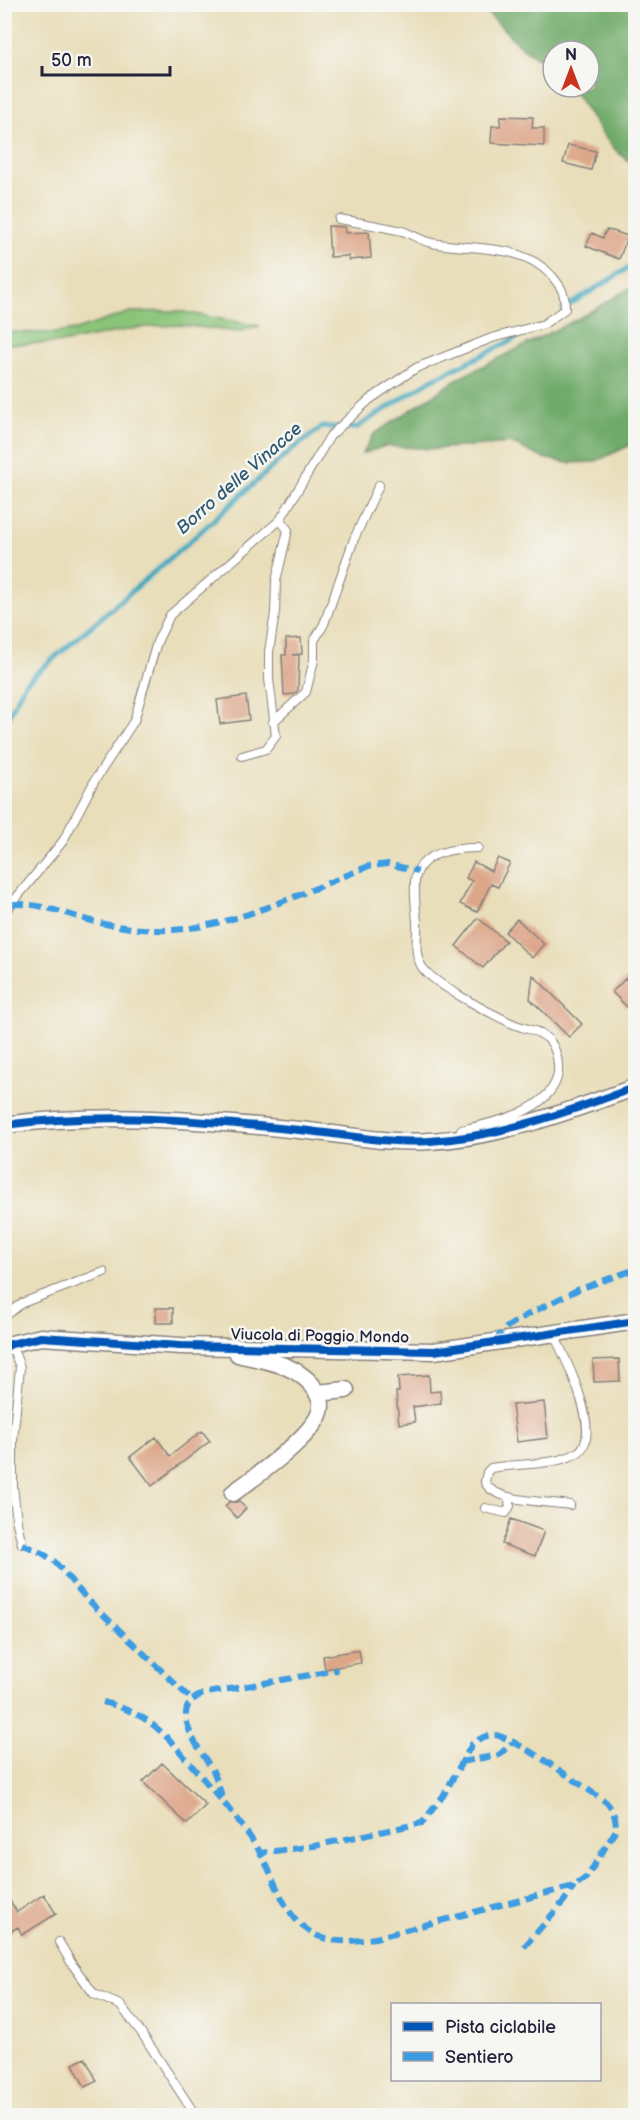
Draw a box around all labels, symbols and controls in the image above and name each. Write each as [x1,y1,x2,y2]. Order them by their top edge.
scale bar [42,39,170,77]
north arrow [541,39,601,99]
text: N [565,46,577,65]
text: 50 m [51,50,92,71]
water label: Borro delle Vinacce [172,418,306,539]
street label: Viucola di Poggio Mondo [231,1325,409,1348]
legend [391,2003,601,2081]
text: Pista ciclabile [445,2017,556,2038]
text: Sentiero [445,2047,514,2068]

